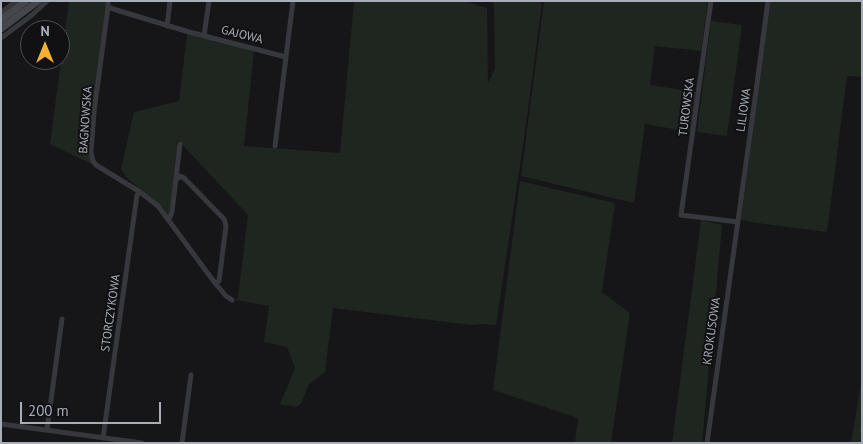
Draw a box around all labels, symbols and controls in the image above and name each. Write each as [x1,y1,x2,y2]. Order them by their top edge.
north arrow [20,20,70,70]
text: N [40,22,50,40]
street label: GAJOWA [220,23,264,47]
street label: TUROWSKA [676,77,698,137]
street label: BAGNOWSKA [76,86,96,154]
street label: LILIOWA [734,87,754,133]
street label: STORCZYKOWA [98,273,124,353]
street label: KROKUSOWA [700,296,724,366]
scale bar [22,392,164,424]
text: 200 m [28,401,69,420]

